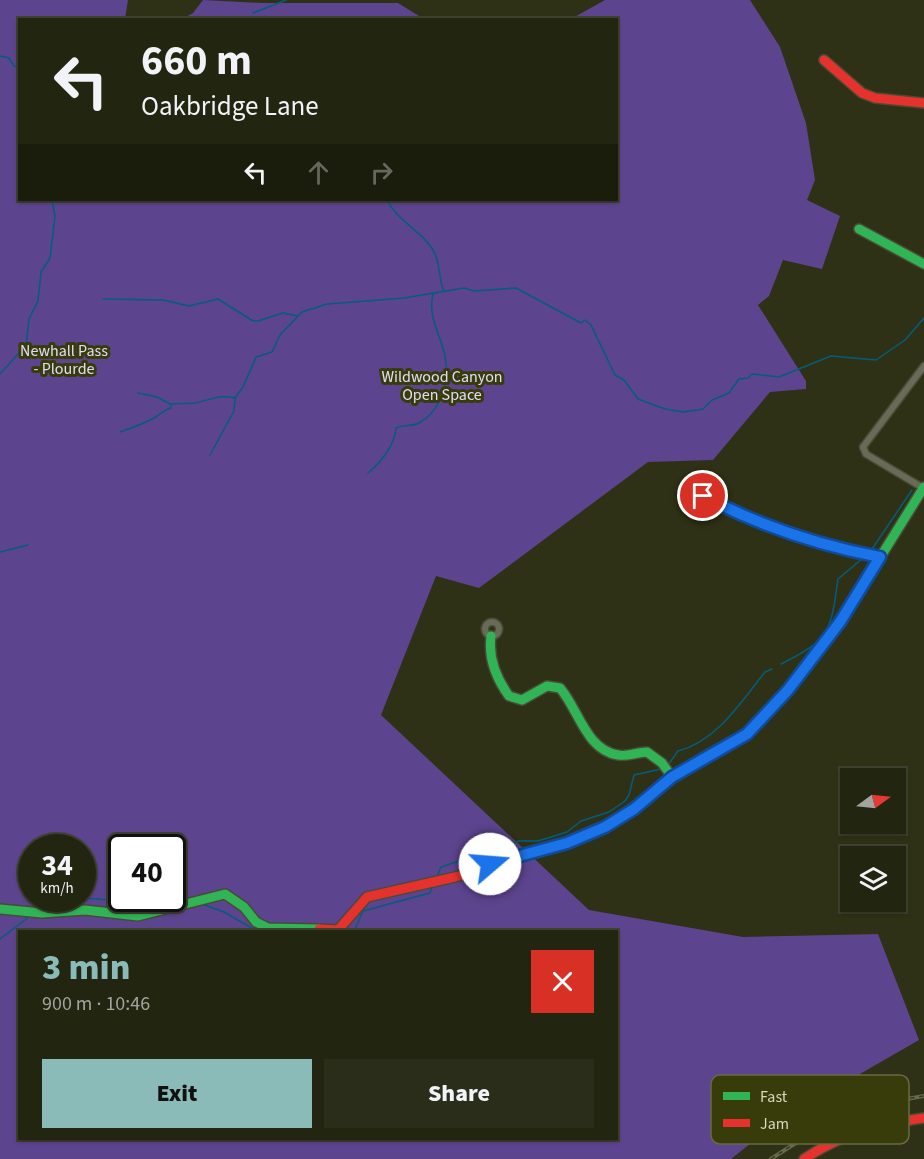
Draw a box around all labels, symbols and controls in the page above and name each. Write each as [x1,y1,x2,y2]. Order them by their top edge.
text: 660 m [141,31,252,91]
icon: left [42,42,120,120]
text: Oakbridge Lane [141,87,319,126]
icon: left [239,156,272,189]
icon: ahead [302,156,335,189]
icon: right [365,156,398,189]
park label: Newhall Pass - Plourde [20,340,108,380]
park label: Wildwood Canyon Open Space [381,366,503,406]
pin [677,470,728,521]
icon: arrive [686,479,719,512]
north arrow [840,768,906,834]
map controls [840,768,906,912]
position arrow [458,832,522,896]
speed limit sign: 40 [108,834,186,912]
text: 34 [41,844,73,887]
button: layers [840,846,906,912]
text: km/h [40,878,74,899]
text: 3 min [42,942,130,993]
button: close [531,950,594,1013]
text: 900 m · 10:46 [42,990,150,1018]
button: Exit [42,1059,312,1128]
button: Share [324,1059,594,1128]
legend [711,1075,909,1144]
text: Fast [760,1086,788,1108]
text: Jam [760,1113,789,1135]

